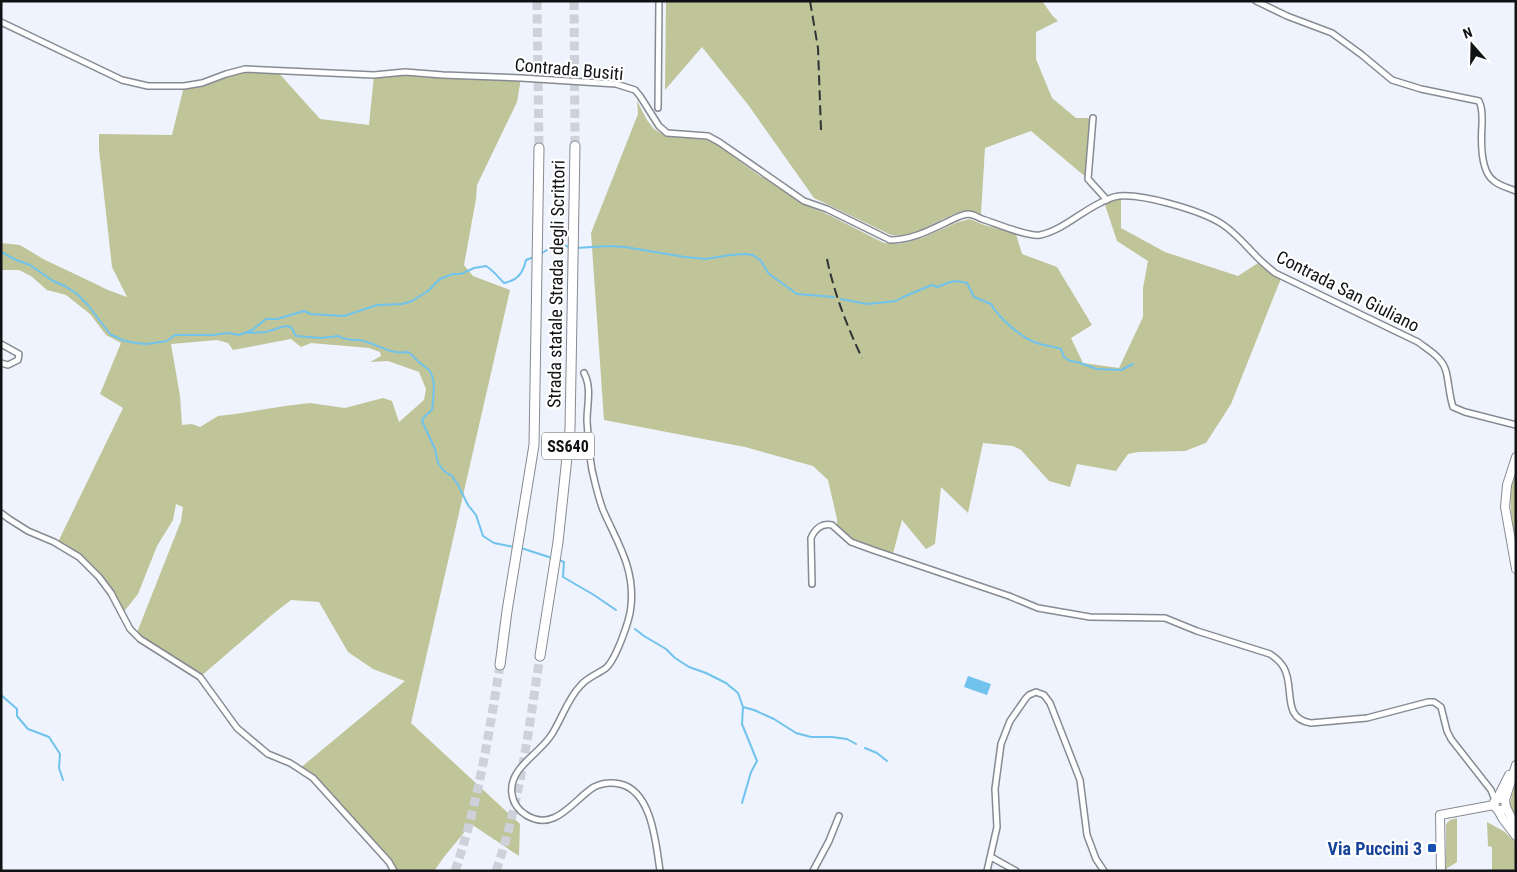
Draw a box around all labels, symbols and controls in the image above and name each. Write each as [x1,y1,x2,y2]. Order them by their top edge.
north arrow [1447,20,1497,70]
text: N [1461,24,1474,42]
street label: Contrada Busiti [514,54,624,84]
street label: Strada statale Strada degli Scrittori [543,160,569,408]
street label: Contrada San Giuliano [1273,246,1423,336]
road number: SS640 [542,432,594,460]
place label: Via Puccini 3 [1328,838,1422,859]
marker: Via Puccini 3 [1426,842,1438,854]

